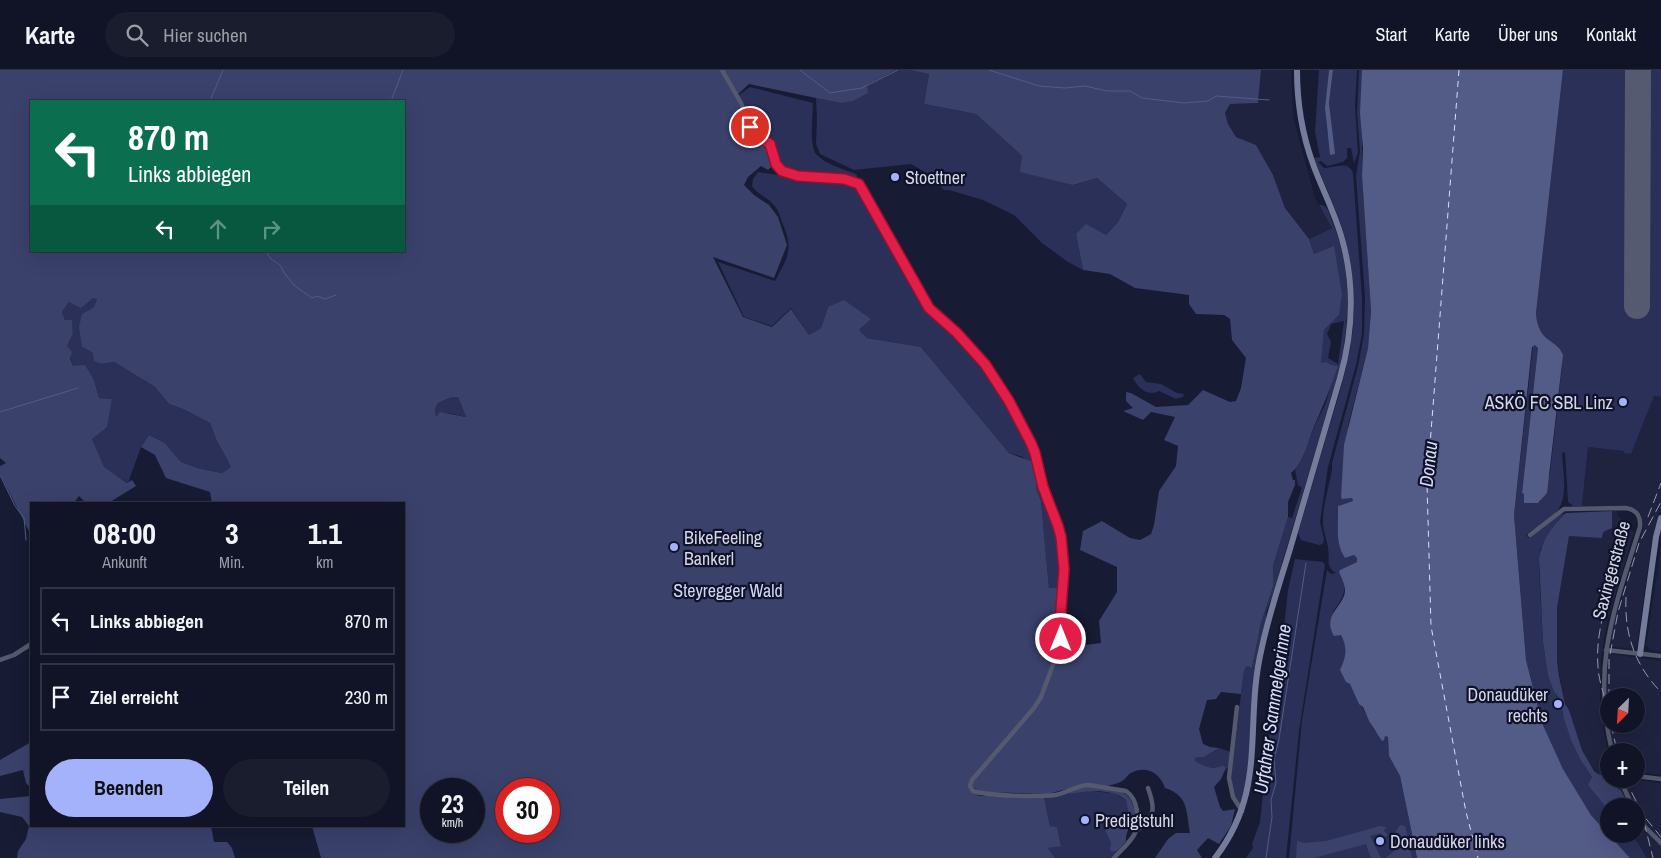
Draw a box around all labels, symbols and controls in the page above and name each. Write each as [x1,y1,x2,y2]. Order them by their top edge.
search box [105,12,455,57]
text: Karte [25,19,75,51]
icon: search [123,21,151,49]
text: Hier suchen [163,22,247,48]
text: Start [1376,22,1407,47]
text: Karte [1435,22,1470,47]
text: Über uns [1498,22,1558,47]
text: Kontakt [1586,22,1636,47]
pin [729,106,771,148]
icon: arrive [736,113,764,141]
text: 870 m [128,114,209,161]
icon: left [45,120,110,185]
text: Links abbiegen [128,159,251,189]
place label: Stoettner [905,165,965,190]
marker: Stoettner [889,171,901,183]
icon: left [151,215,179,243]
icon: ahead [204,215,232,243]
icon: right [257,215,285,243]
place label: ASKÖ FC SBL Linz [1484,390,1613,415]
marker: ASKÖ FC SBL Linz [1617,396,1629,408]
water label: Donau [1413,439,1443,488]
text: 08:00 [93,513,156,553]
text: 3 [225,513,239,553]
text: 1.1 [308,513,342,553]
street label: Saxingerstraße [1586,518,1636,622]
place label: BikeFeeling Bankerl [684,525,763,571]
marker: BikeFeeling Bankerl [668,541,680,553]
text: Ankunft [102,551,147,573]
text: Min. [219,551,245,573]
text: km [316,551,334,573]
park label: Steyregger Wald [673,578,783,603]
icon: left [47,607,75,635]
text: Links abbiegen [90,608,203,634]
text: 870 m [345,608,388,634]
position arrow [1034,612,1086,664]
water label: Urfahrer Sammelgerinne [1247,622,1297,796]
place label: Donaudüker rechts [1468,682,1548,728]
icon: arrive [47,683,75,711]
text: Ziel erreicht [90,684,178,710]
text: 230 m [345,684,388,710]
north arrow [1600,688,1645,732]
map controls [1600,688,1645,843]
marker: Donaudüker rechts [1552,698,1564,710]
button: + [1600,743,1645,788]
button: Beenden [45,759,213,817]
button: Teilen [223,759,390,817]
speed limit sign: 30 [495,778,560,843]
text: 23 [441,787,464,821]
button: − [1600,798,1645,843]
place label: Predigtstuhl [1095,808,1174,833]
marker: Predigtstuhl [1079,814,1091,826]
text: km/h [442,815,463,831]
place label: Donaudüker links [1390,829,1505,854]
marker: Donaudüker links [1374,835,1386,847]

